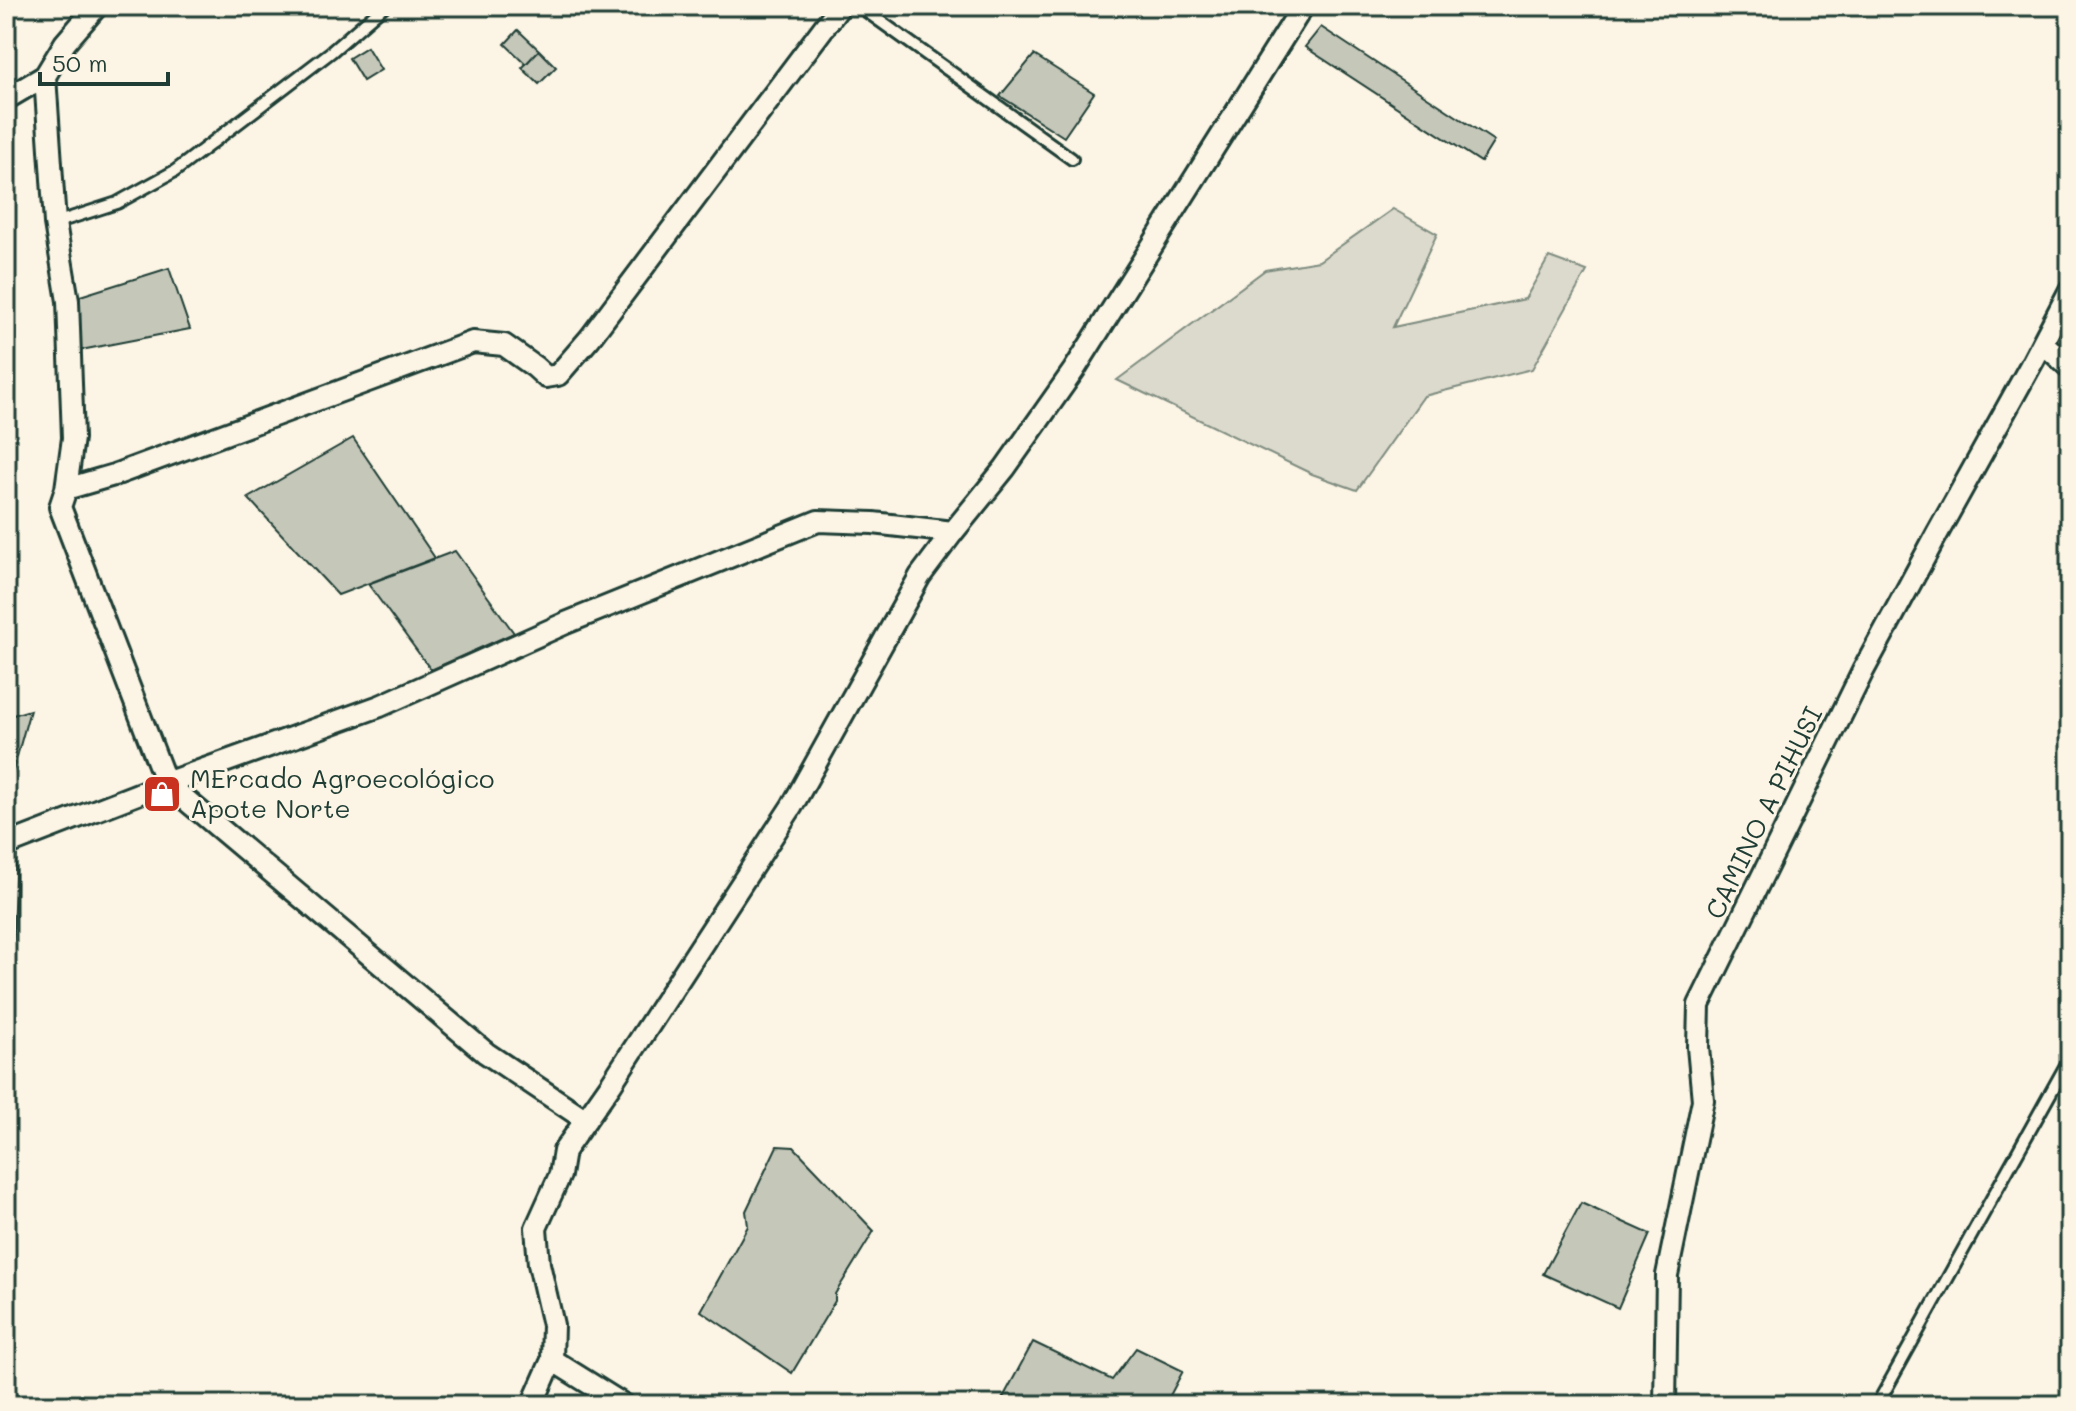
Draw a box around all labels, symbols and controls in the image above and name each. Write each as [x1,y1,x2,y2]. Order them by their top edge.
scale bar [40,36,168,86]
text: 50 m [52,47,108,78]
street label: CAMINO A PIHUSI [1697,701,1829,924]
place label: MErcado Agroecológico Apote Norte [190,761,494,825]
shop icon: MErcado Agroecológico Apote Norte [141,773,183,815]

